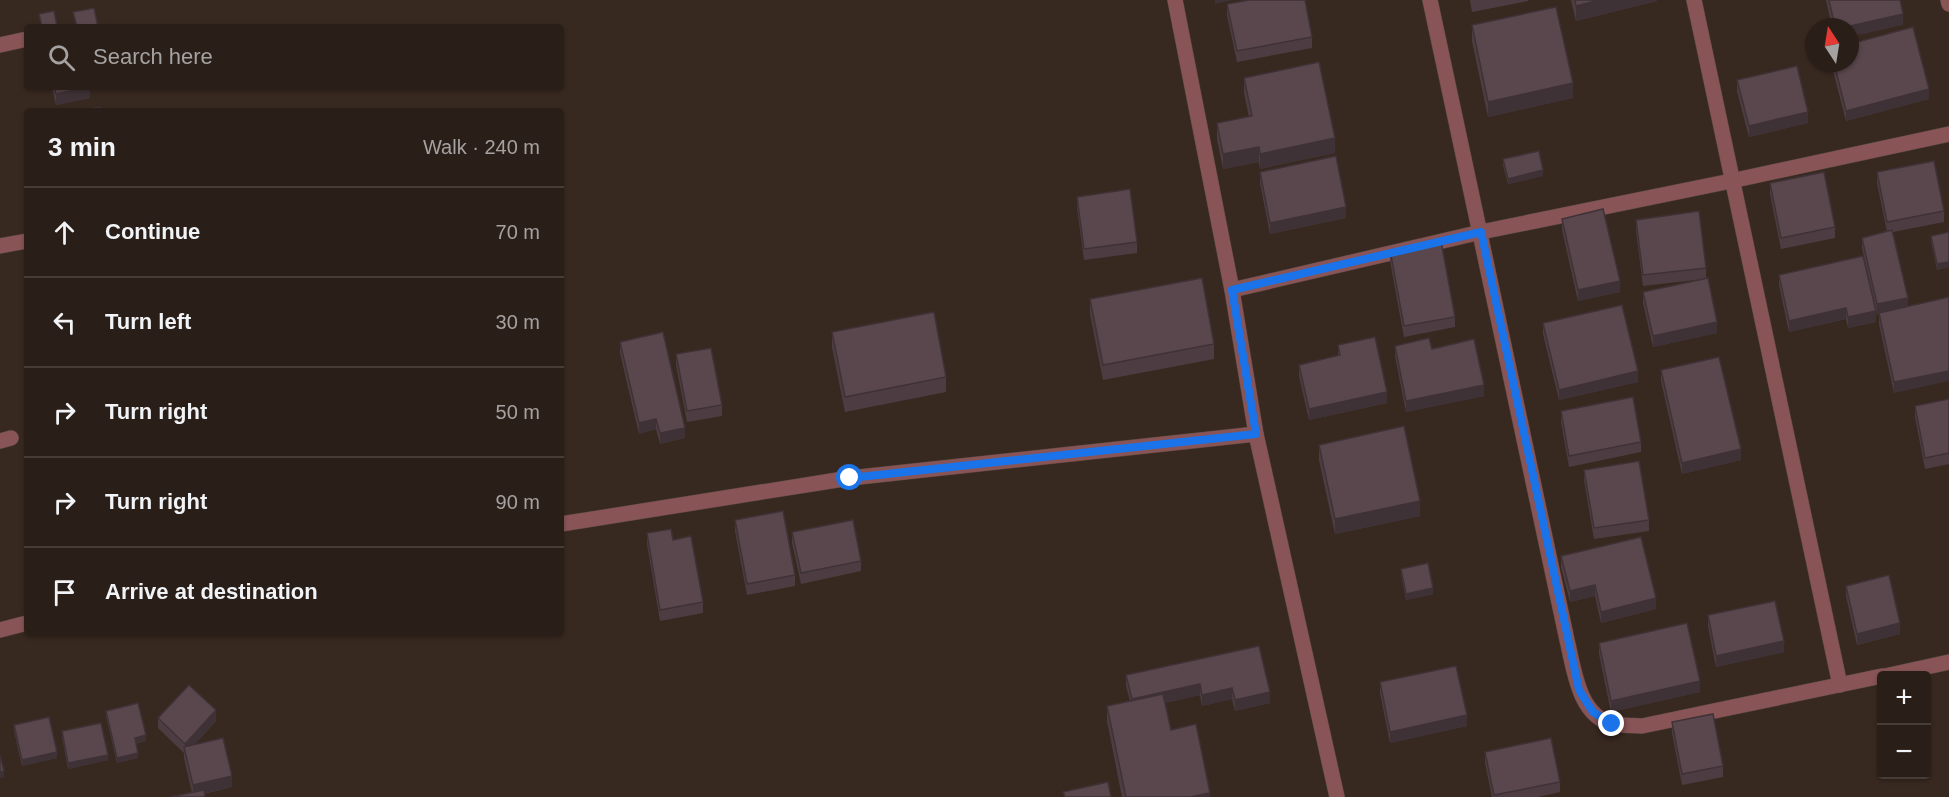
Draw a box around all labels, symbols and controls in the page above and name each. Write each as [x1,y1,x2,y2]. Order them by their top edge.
north arrow [1805,18,1859,72]
search box [24,24,564,90]
icon: search [45,41,78,74]
text: Search here [93,44,213,69]
text: 3 min [48,132,116,162]
text: Walk · 240 m [423,136,540,158]
icon: ahead [48,216,81,249]
text: Continue [105,219,200,244]
text: 70 m [496,221,540,243]
icon: left [48,306,81,339]
text: Turn left [105,309,191,334]
text: 30 m [496,311,540,333]
icon: right [48,396,81,429]
text: Turn right [105,399,207,424]
text: 50 m [496,401,540,423]
route start [836,464,862,490]
icon: right [48,486,81,519]
text: Turn right [105,489,207,514]
text: 90 m [496,491,540,513]
icon: arrive [48,576,81,609]
text: Arrive at destination [105,579,318,604]
map controls [1877,671,1931,779]
button: + [1877,671,1931,725]
route end [1598,710,1624,736]
button: − [1877,725,1931,779]

